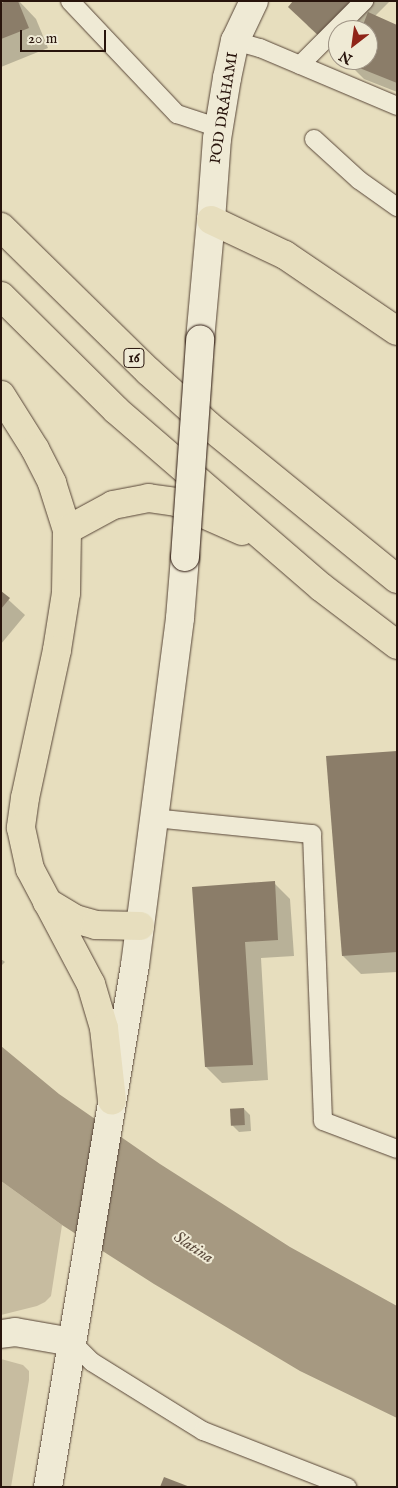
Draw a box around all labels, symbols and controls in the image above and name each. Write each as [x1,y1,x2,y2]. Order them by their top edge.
scale bar [22,20,109,52]
north arrow [328,20,378,70]
text: 20 m [28,29,57,48]
text: N [336,46,356,68]
street label: POD DRÁHAMI [206,51,242,165]
road number: 16 [123,346,145,369]
water label: Slatina [170,1228,216,1268]

